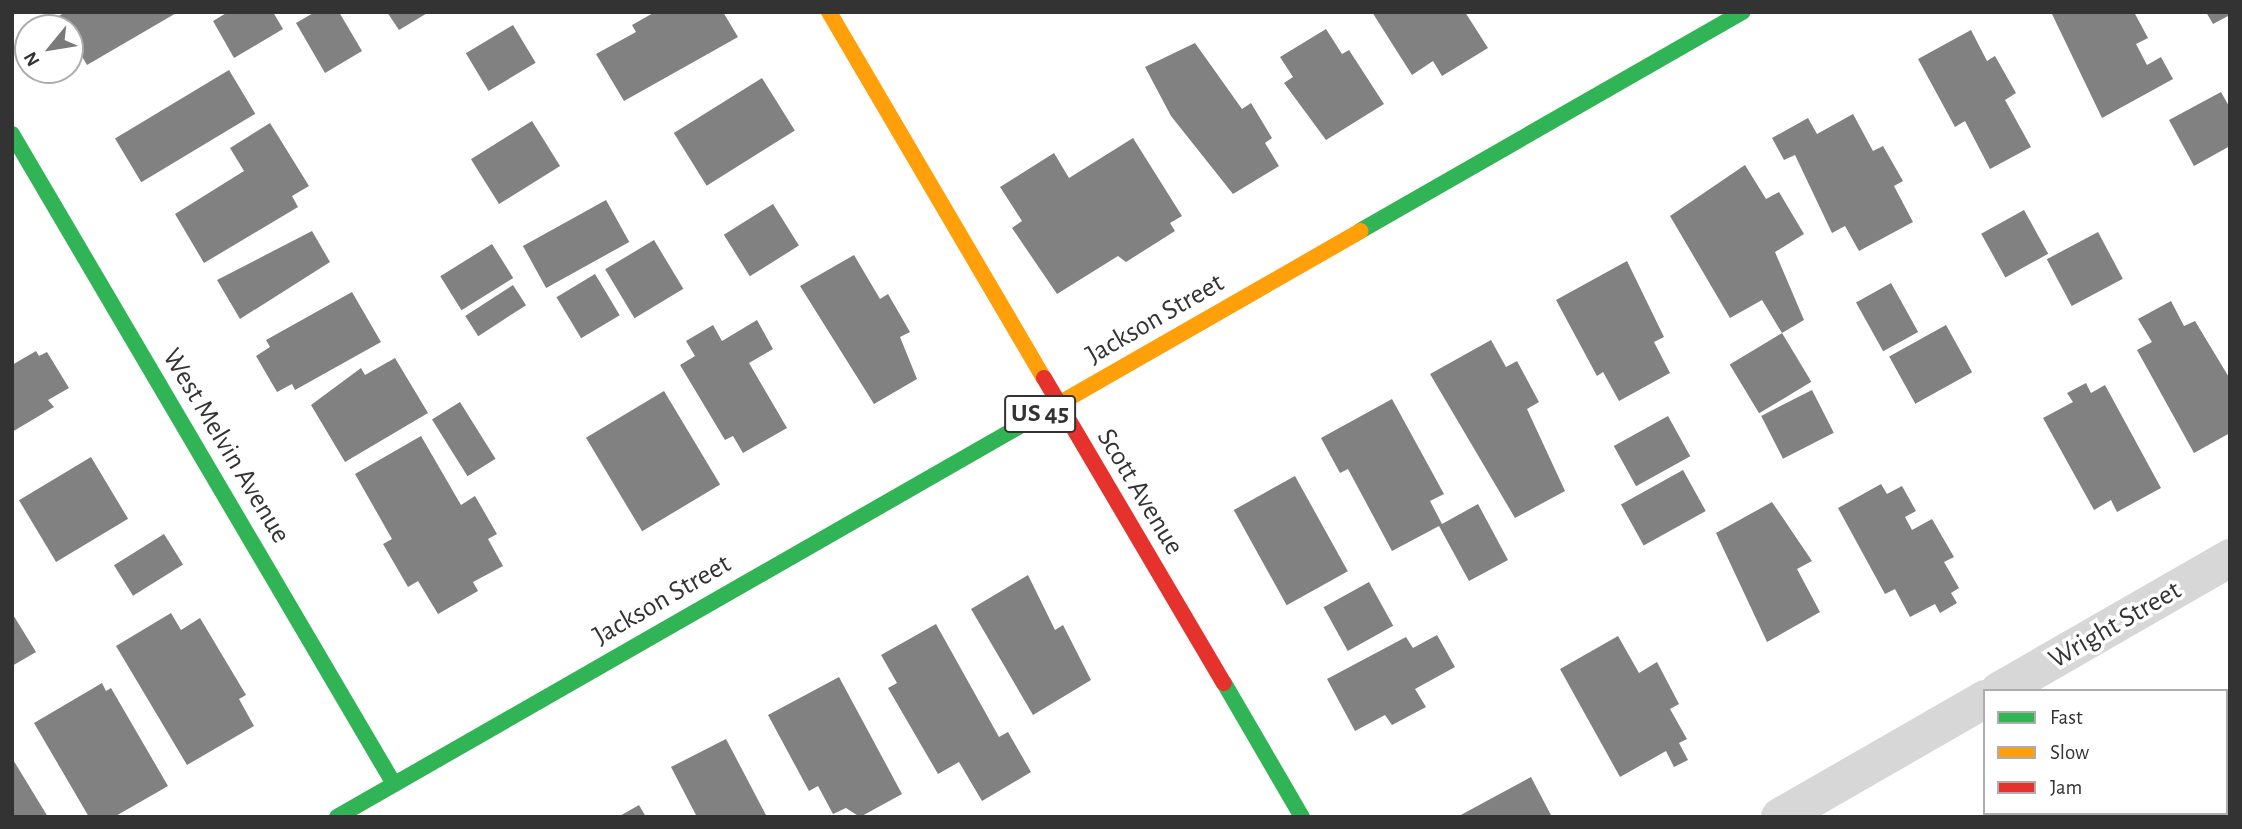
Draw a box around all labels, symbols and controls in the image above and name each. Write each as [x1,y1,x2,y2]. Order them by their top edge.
north arrow [14,14,84,84]
text: N [21,48,44,69]
street label: Jackson Street [1080,266,1230,372]
street label: West Melvin Avenue [155,343,297,549]
road number: US 45 [1003,392,1077,436]
street label: Scott Avenue [1089,423,1191,561]
street label: Jackson Street [587,547,737,653]
street label: Wright Street [2043,574,2187,676]
legend [1983,689,2228,815]
text: Fast [2050,707,2083,728]
text: Slow [2050,742,2089,763]
text: Jam [2050,777,2082,798]

